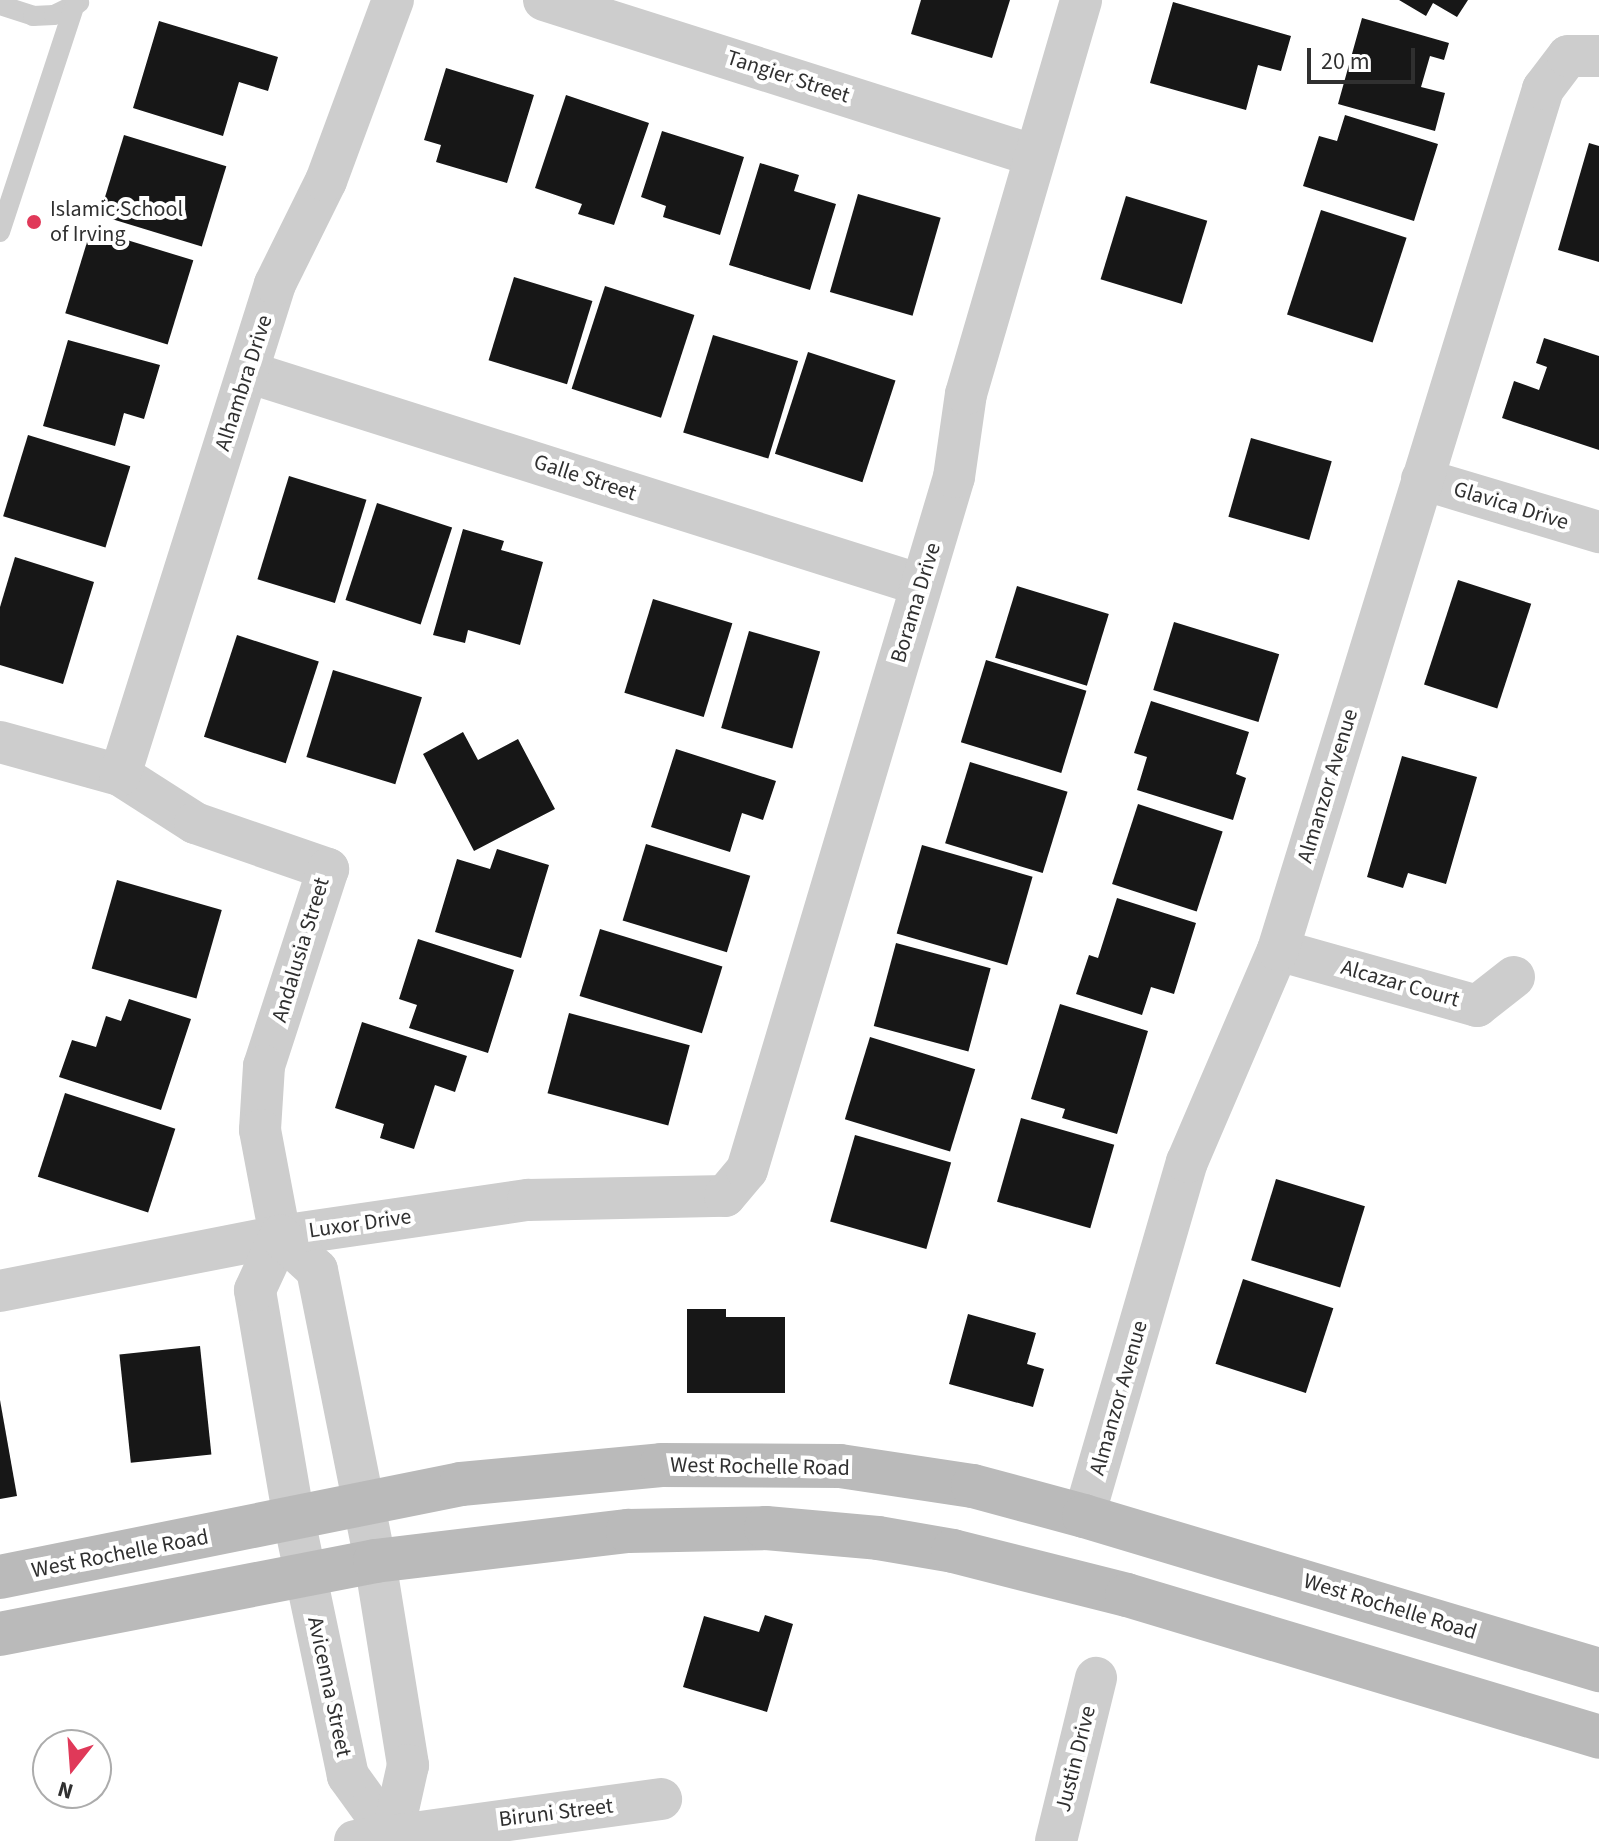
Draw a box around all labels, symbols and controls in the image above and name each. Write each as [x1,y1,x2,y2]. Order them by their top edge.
scale bar [1311,32,1419,82]
text: 20 m [1321,44,1370,79]
street label: Tangier Street [723,45,853,109]
place label: Islamic School of Irving [50,196,183,248]
marker: Islamic School of Irving [25,213,43,231]
street label: Alhambra Drive [210,312,278,454]
street label: Galle Street [530,449,640,507]
street label: Glavica Drive [1450,476,1572,536]
street label: Borama Drive [885,540,947,666]
street label: Almanzor Avenue [1292,706,1364,866]
street label: Andalusia Street [266,874,336,1026]
street label: Alcazar Court [1338,955,1462,1013]
street label: Luxor Drive [307,1204,413,1244]
street label: Almanzor Avenue [1084,1318,1154,1478]
street label: West Rochelle Road [670,1452,850,1482]
street label: West Rochelle Road [29,1524,211,1584]
street label: West Rochelle Road [1300,1568,1480,1646]
street label: Avicenna Street [301,1615,357,1759]
street label: Justin Drive [1050,1703,1102,1815]
north arrow [32,1729,112,1809]
text: N [54,1773,77,1807]
street label: Biruni Street [497,1793,615,1833]

